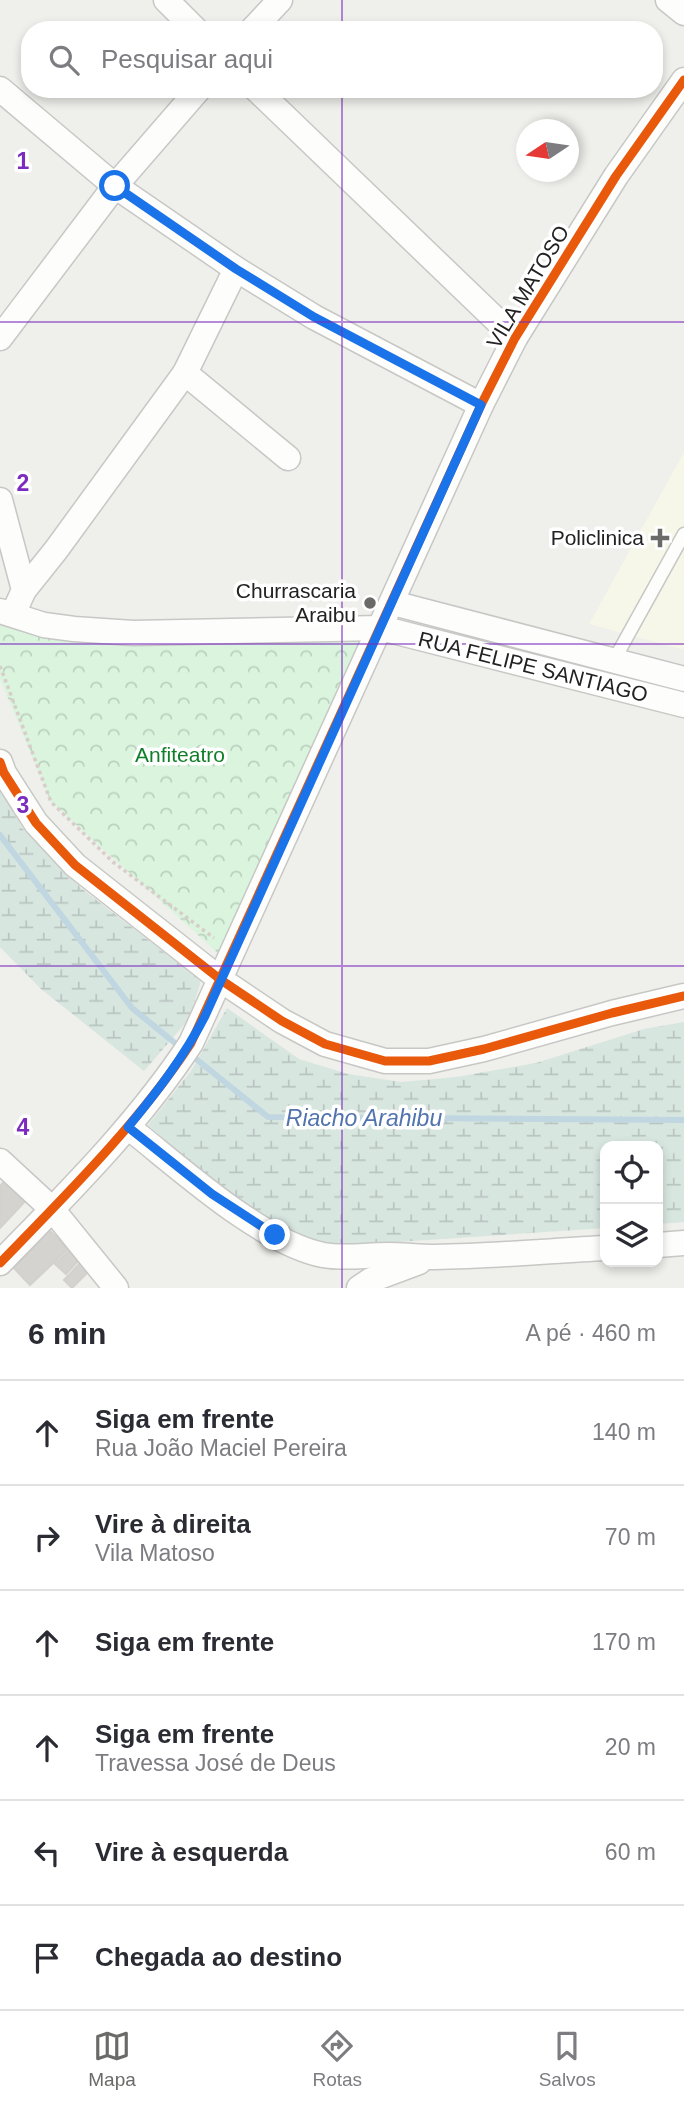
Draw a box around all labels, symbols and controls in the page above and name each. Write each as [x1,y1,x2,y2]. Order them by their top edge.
search box [21,21,663,98]
icon: search [45,41,83,79]
text: Pesquisar aqui [101,44,273,74]
north arrow [516,119,579,182]
text: 1 [17,148,30,174]
route start [99,170,130,201]
street label: VILA MATOSO [482,221,573,352]
text: 2 [17,470,29,496]
place label: Policlinica [551,526,644,549]
marker: Policlinica [650,528,670,548]
place label: Churrascaria Araibu [236,579,356,626]
marker: Churrascaria Araibu [362,595,378,611]
street label: RUA FELIPE SANTIAGO [416,627,650,706]
park label: Anfiteatro [135,743,225,766]
text: 3 [17,792,29,818]
water label: Riacho Arahibu [286,1105,442,1131]
text: 4 [17,1114,30,1140]
map controls [600,1141,663,1267]
button: locate [600,1141,663,1204]
button: layers [600,1204,663,1267]
route end [259,1219,290,1250]
text: 6 min [28,1317,106,1350]
text: A pé · 460 m [526,1320,656,1346]
text: Siga em frente [95,1404,274,1434]
icon: ahead [28,1414,66,1452]
text: 140 m [592,1419,656,1445]
text: Rua João Maciel Pereira [95,1435,347,1461]
text: Vire à direita [95,1509,251,1539]
icon: right [28,1519,66,1557]
text: 70 m [605,1524,656,1550]
text: Vila Matoso [95,1540,215,1566]
icon: ahead [28,1624,66,1662]
text: Siga em frente [95,1627,274,1657]
text: 170 m [592,1629,656,1655]
text: Siga em frente [95,1719,274,1749]
icon: ahead [28,1729,66,1767]
text: 20 m [605,1734,656,1760]
text: Travessa José de Deus [95,1750,336,1776]
icon: left [28,1834,66,1872]
text: Vire à esquerda [95,1837,288,1867]
text: 60 m [605,1839,656,1865]
icon: arrive [28,1939,66,1977]
text: Chegada ao destino [95,1942,342,1972]
tab: Mapa [88,2027,136,2091]
tab: Rotas [312,2027,362,2091]
tab: Salvos [539,2027,596,2091]

